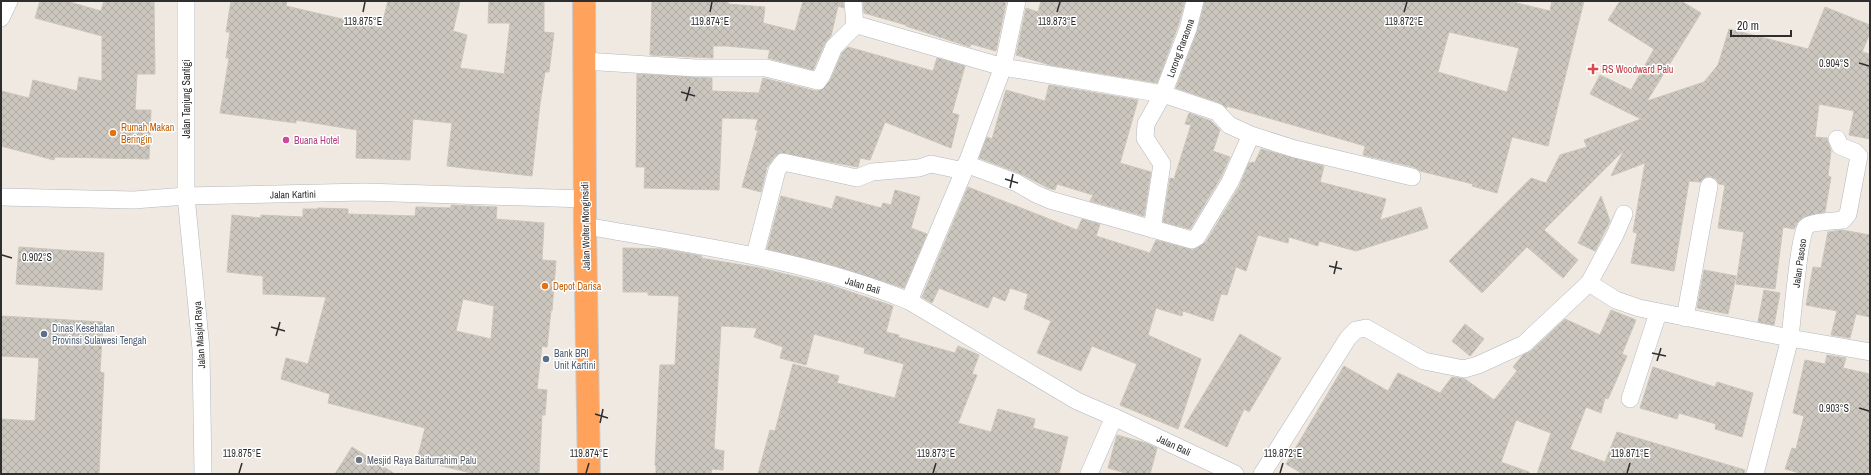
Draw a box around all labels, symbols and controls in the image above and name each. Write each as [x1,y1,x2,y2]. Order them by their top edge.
scale bar [1731,12,1791,38]
text: 119.875°E [344,15,382,28]
text: 119.874°E [691,15,729,28]
text: 119.873°E [1038,15,1076,28]
text: 119.872°E [1385,15,1423,28]
street label: Lorong Raraoma [1164,17,1197,79]
text: 20 m [1737,18,1759,34]
text: 0.904°S [1819,57,1850,70]
street label: Jalan Tanjung Santigi [180,60,193,138]
marker: RS Woodward Palu [1587,63,1599,75]
place label: RS Woodward Palu [1602,63,1673,76]
place label: Rumah Makan Beringin [121,121,174,146]
marker: Rumah Makan Beringin [108,128,118,138]
place label: Buana Hotel [294,134,339,147]
marker: Buana Hotel [281,135,291,145]
street label: Jalan Wolter Monginsidi [578,182,593,270]
street label: Jalan Kartini [270,188,316,201]
street label: Jalan Pasoso [1790,237,1809,288]
text: 0.902°S [22,251,53,264]
street label: Jalan Bali [844,274,882,297]
place label: Depot Darisa [553,280,602,293]
marker: Depot Darisa [540,281,550,291]
street label: Jalan Masjid Raya [191,300,208,369]
place label: Dinas Kesehatan Provinsi Sulawesi Tengah [52,322,147,347]
marker: Dinas Kesehatan Provinsi Sulawesi Tengah [39,329,49,339]
place label: Bank BRI Unit Kartini [554,347,595,372]
marker: Bank BRI Unit Kartini [541,354,551,364]
text: 0.903°S [1819,402,1850,415]
street label: Jalan Bali [1155,432,1193,459]
text: 119.875°E [223,447,261,460]
text: 119.874°E [570,447,608,460]
text: 119.873°E [917,447,955,460]
text: 119.872°E [1264,447,1302,460]
text: 119.871°E [1611,447,1649,460]
place label: Mesjid Raya Baiturrahim Palu [367,454,476,467]
marker: Mesjid Raya Baiturrahim Palu [354,455,364,465]

